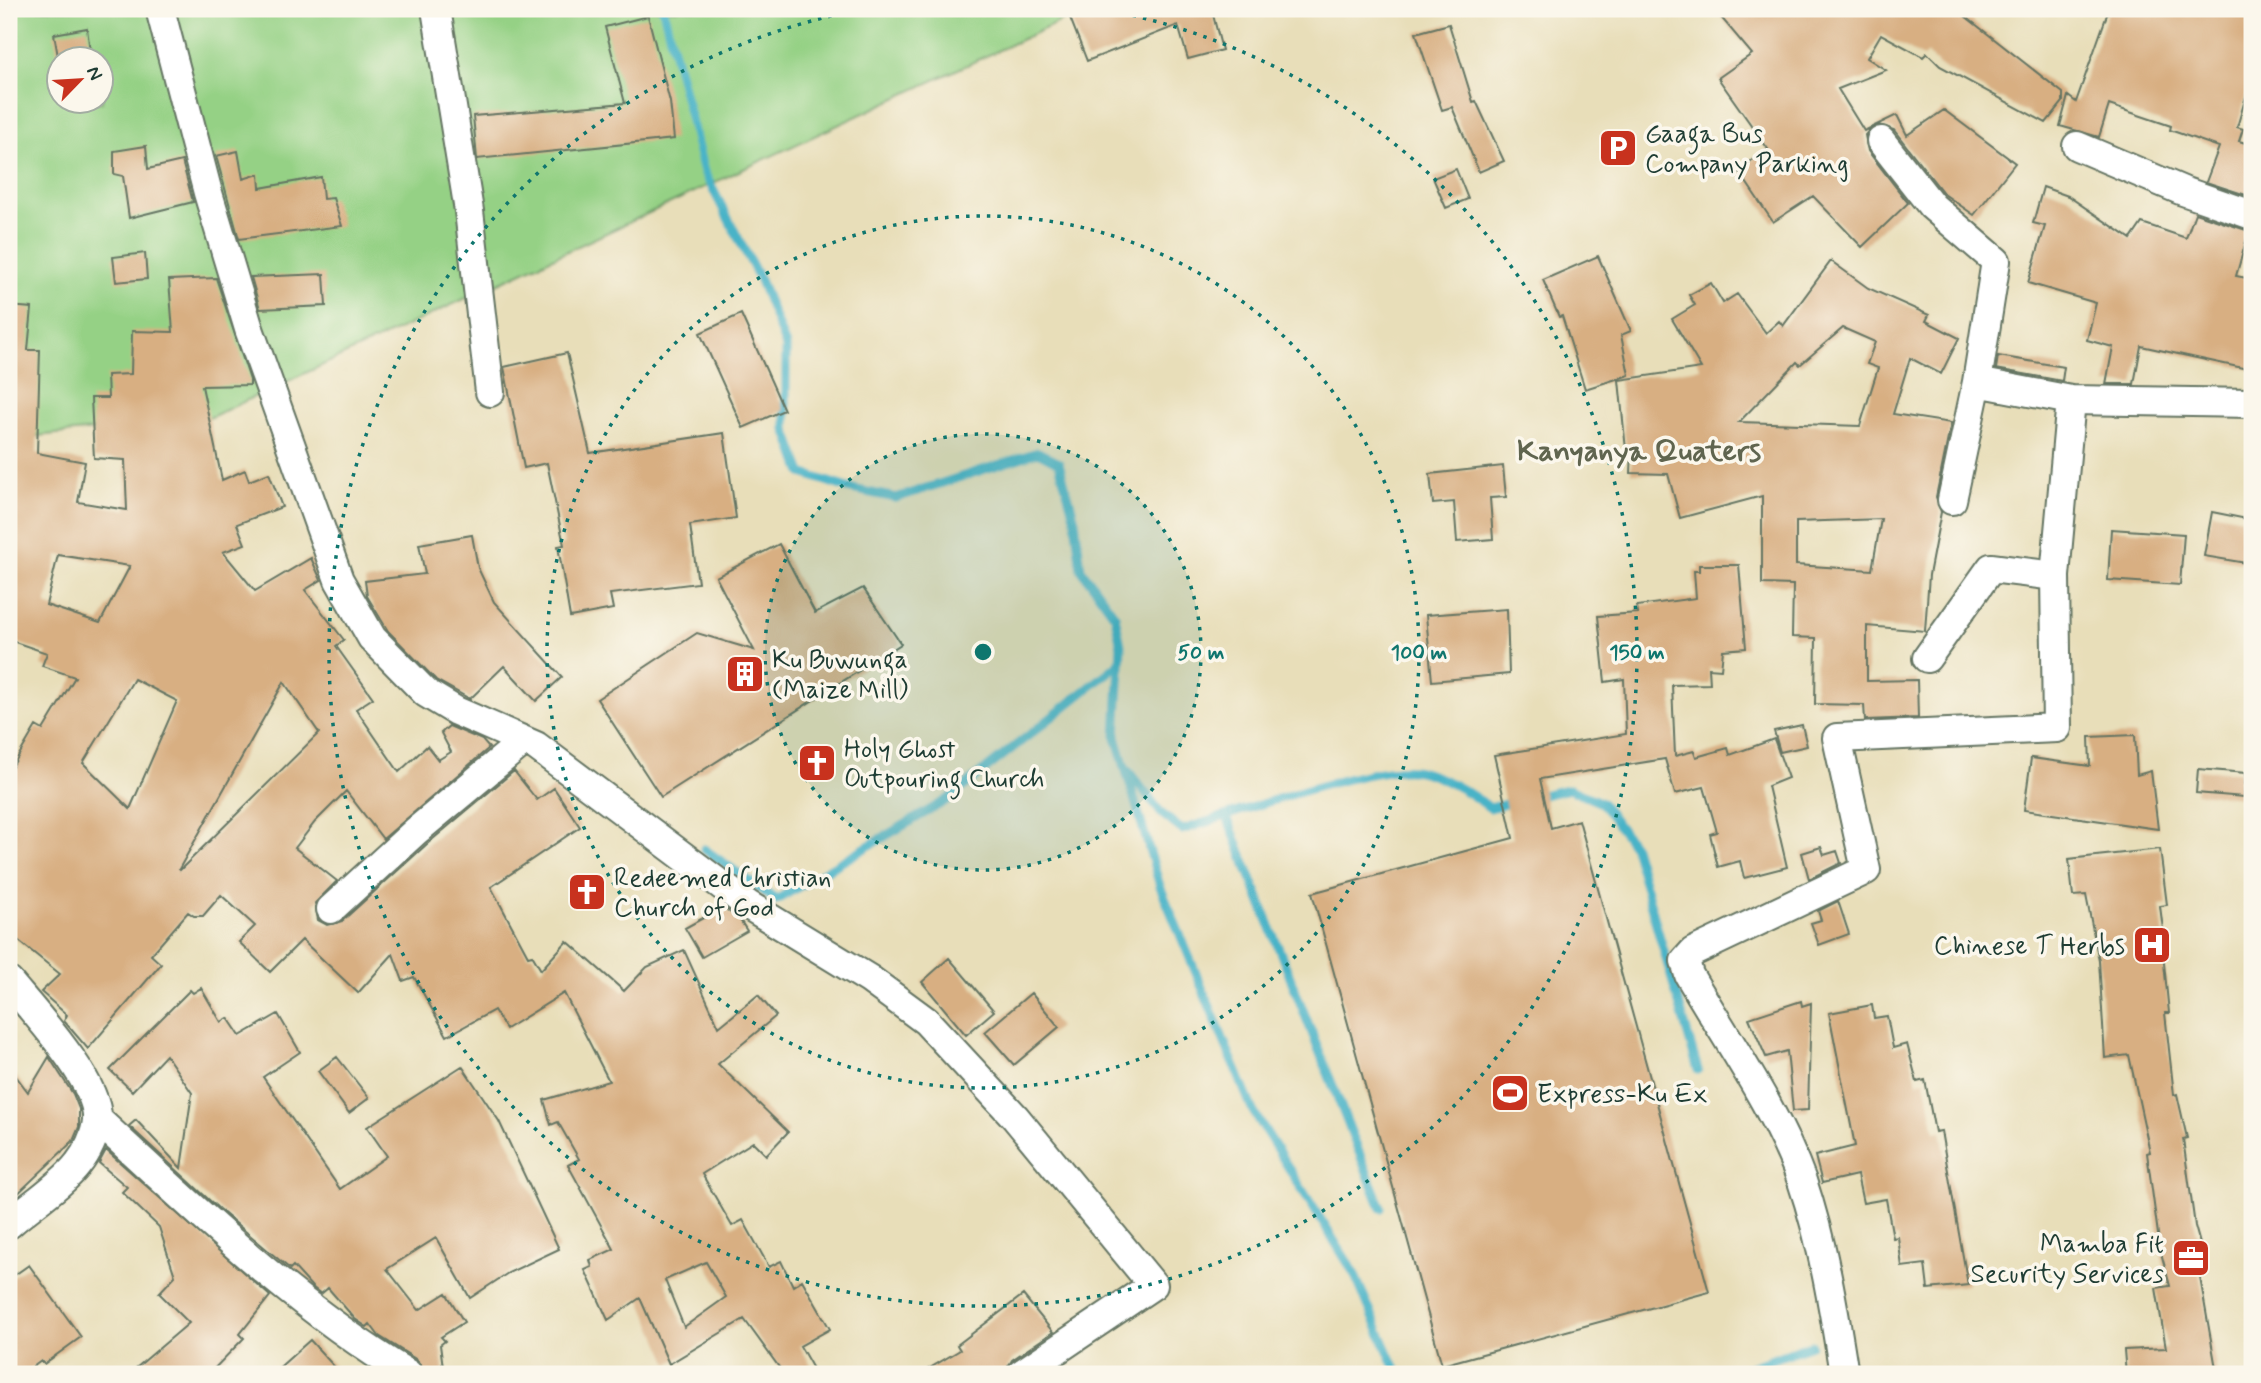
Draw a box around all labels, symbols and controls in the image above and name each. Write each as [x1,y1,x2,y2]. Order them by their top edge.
north arrow [46,46,116,116]
text: N [80,62,108,84]
place label: Gaaga Bus Company Parking [1645,118,1849,182]
parking icon: Gaaga Bus Company Parking [1597,127,1639,169]
district label: Kanyanya Quaters [1517,432,1761,471]
text: 50 m [1178,639,1225,667]
text: 100 m [1391,639,1447,667]
text: 150 m [1609,639,1665,667]
centre of rings [971,640,995,664]
place label: Ku Buwunga (Maize Mill) [772,644,908,708]
building icon: Ku Buwunga (Maize Mill) [724,653,766,695]
place label: Holy Ghost Outpouring Church [844,733,1045,800]
church icon: Holy Ghost Outpouring Church [796,742,838,784]
place label: Redeemed Christian Church of God [614,862,831,926]
church icon: Redeemed Christian Church of God [566,871,608,913]
hospital icon: Chinese T Herbs [2131,924,2173,966]
place label: Chinese T Herbs [1934,930,2125,964]
sports icon: Express-Ku Ex [1489,1072,1531,1114]
place label: Express-Ku Ex [1537,1078,1708,1112]
place label: Mamba Fit Security Services [1970,1228,2164,1292]
office icon: Mamba Fit Security Services [2170,1237,2212,1279]

